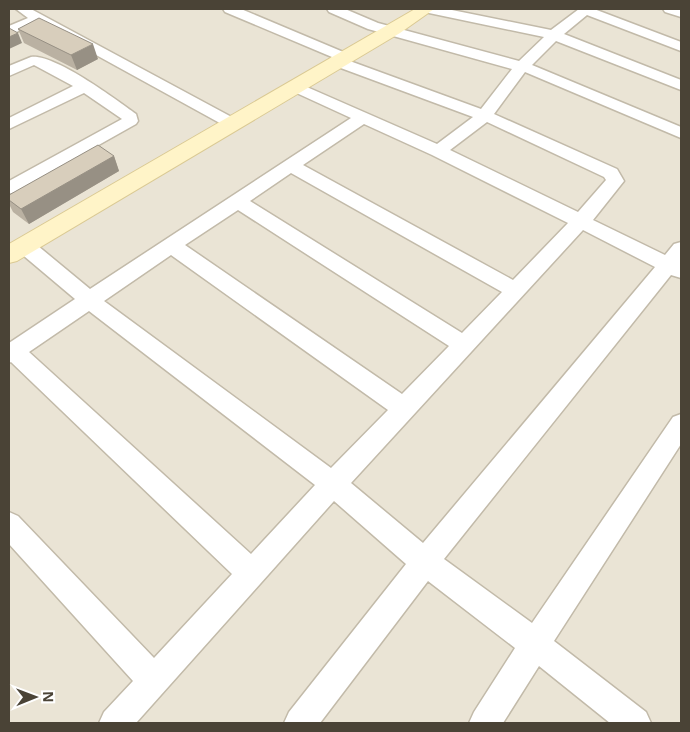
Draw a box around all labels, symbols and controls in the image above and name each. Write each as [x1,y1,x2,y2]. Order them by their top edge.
north arrow [10,672,60,722]
text: N [39,691,58,703]

